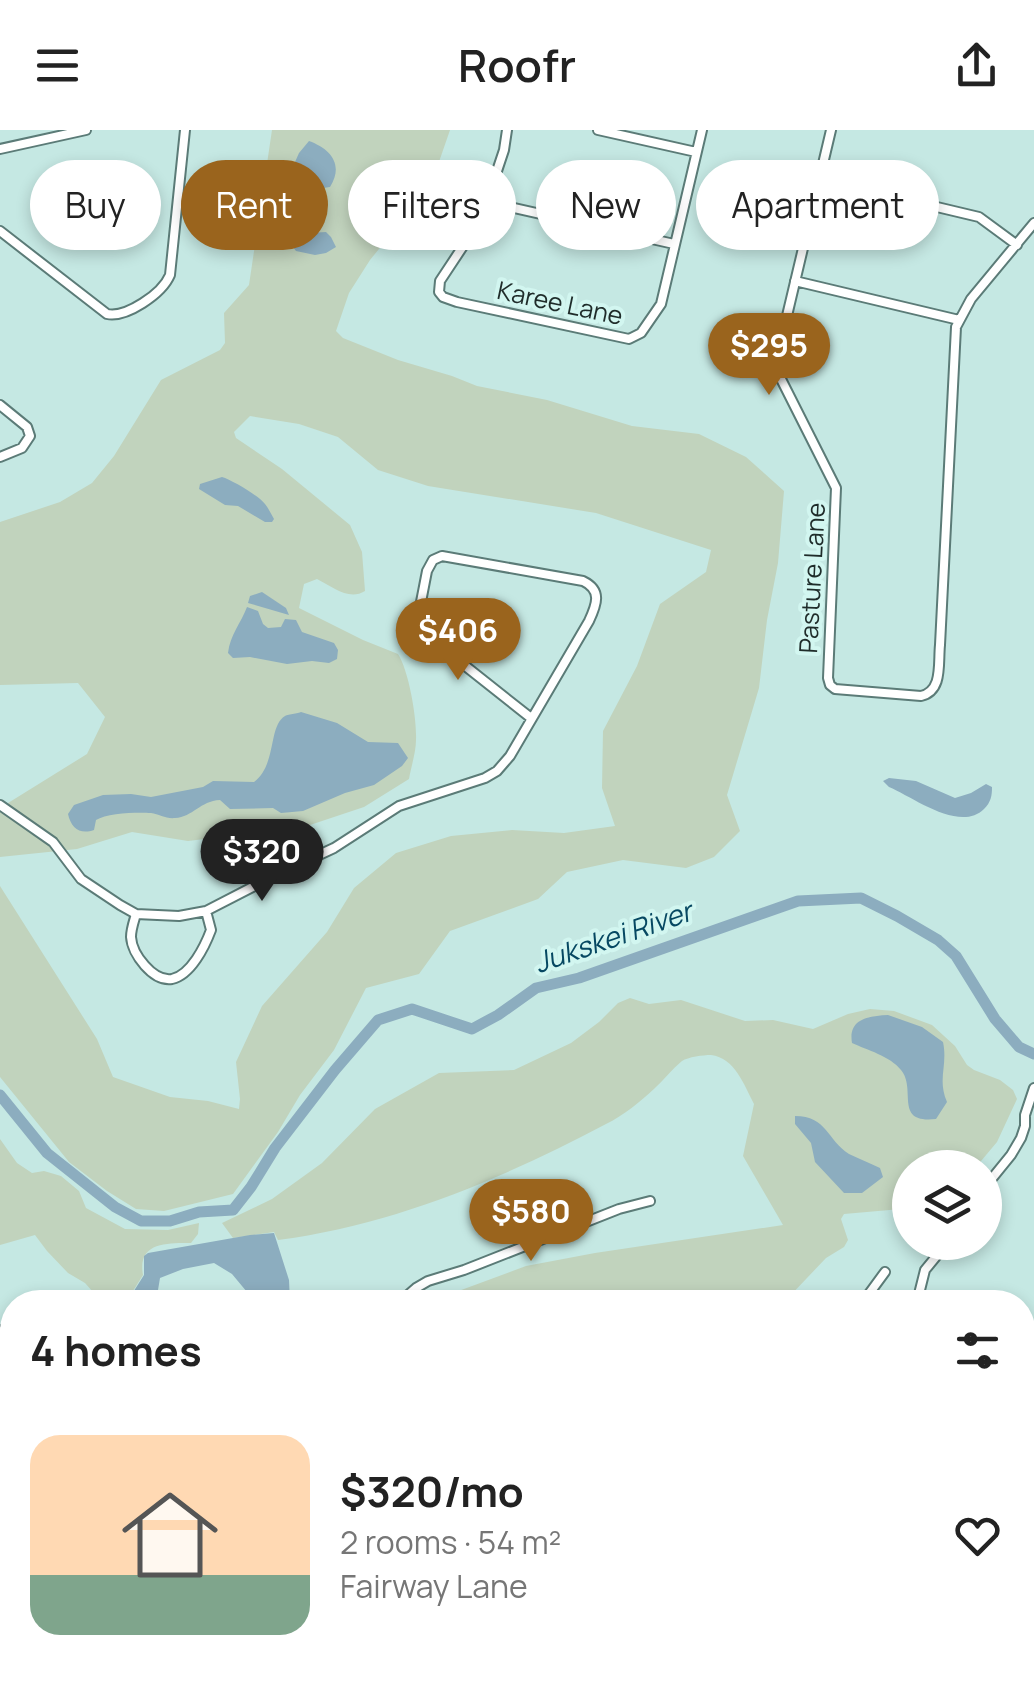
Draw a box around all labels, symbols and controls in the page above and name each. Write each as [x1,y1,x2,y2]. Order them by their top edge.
text: Roofr [458,34,576,96]
icon: menu [30,38,85,93]
icon: share [949,38,1004,93]
chip: Buy [30,160,161,250]
chip: Rent [181,160,328,250]
chip: Filters [348,160,516,250]
chip: New [536,160,676,250]
chip: Apartment [696,160,939,250]
street label: Karee Lane [494,272,626,333]
pin: $295 [710,313,828,398]
text: $295 [730,323,808,367]
street label: Pasture Lane [790,502,833,654]
pin: $406 [399,598,517,683]
text: $406 [418,608,498,652]
pin: $320 [203,819,321,904]
text: $320 [223,829,301,873]
water label: Jukskei River [529,890,700,981]
map controls [892,1150,1002,1260]
button: layers [892,1150,1002,1260]
pin: $580 [472,1179,590,1264]
text: $580 [491,1189,571,1233]
text: 4 homes [30,1321,202,1379]
icon: filters [950,1323,1005,1378]
text: $320/mo [340,1462,524,1520]
icon: home [110,1475,230,1595]
icon: heart [950,1508,1005,1563]
text: 2 rooms · 54 m² [340,1520,561,1564]
text: Fairway Lane [340,1564,528,1608]

